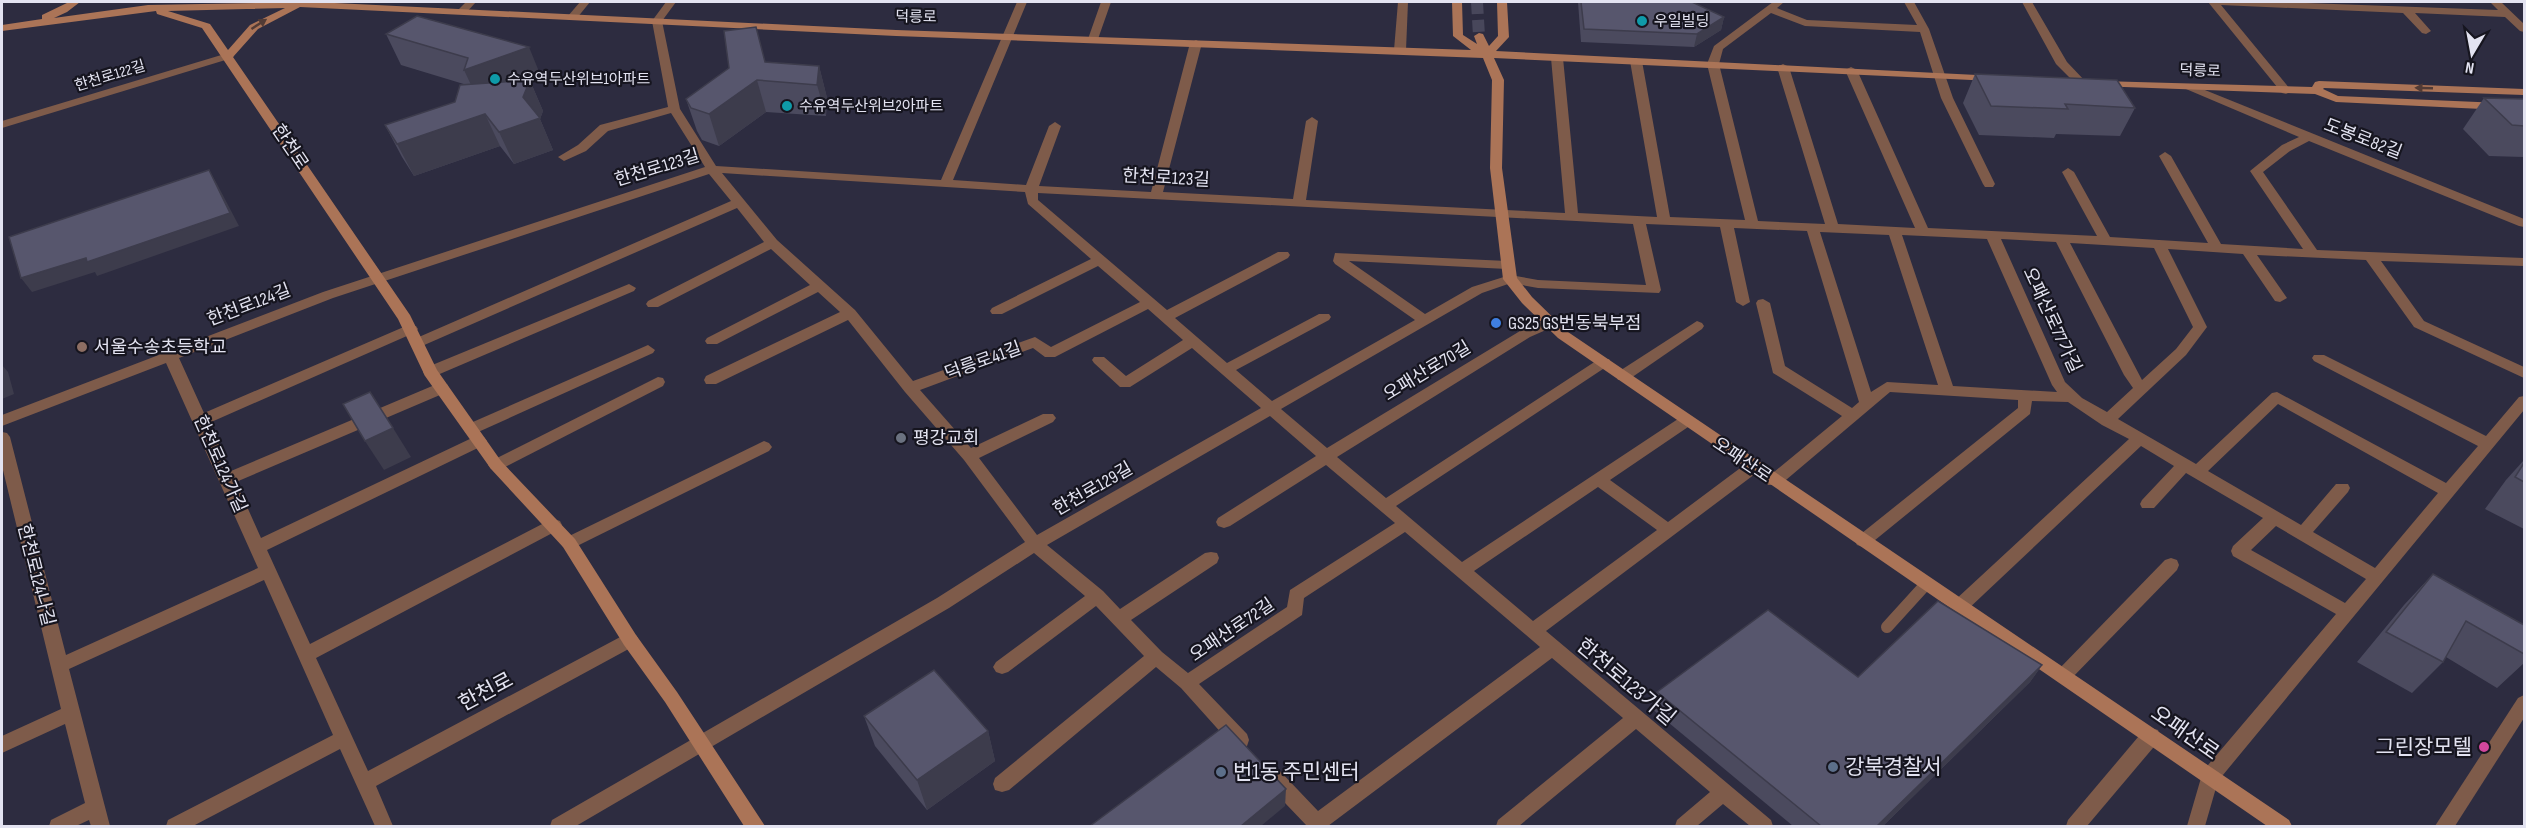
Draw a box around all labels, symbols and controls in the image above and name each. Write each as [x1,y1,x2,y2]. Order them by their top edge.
street label: 덕릉로 [895,7,937,27]
place label: 우일빌딩 [1654,12,1709,31]
marker: 우일빌딩 [1635,14,1649,28]
one-way arrow [251,19,268,30]
north arrow [2442,24,2502,84]
street label: 한천로122길 [72,56,148,96]
text: N [2464,57,2476,77]
street label: 덕릉로 [2179,61,2221,81]
place label: 수유역두산위브1아파트 [507,70,650,89]
marker: 수유역두산위브1아파트 [488,72,502,86]
one-way arrow [2415,84,2434,93]
place label: 수유역두산위브2아파트 [799,97,943,116]
marker: 수유역두산위브2아파트 [780,99,794,113]
street label: 도봉로82길 [2321,115,2405,163]
street label: 한천로 [267,121,313,173]
street label: 한천로123길 [612,145,702,191]
street label: 한천로123길 [1122,165,1210,191]
street label: 오패산로77가길 [2018,264,2086,376]
street label: 한천로124길 [204,280,294,330]
place label: GS25 GS번동북부점 [1508,313,1642,334]
marker: GS25 GS번동북부점 [1489,316,1503,330]
place label: 서울수송초등학교 [94,337,226,358]
street label: 덕릉로41길 [942,337,1024,385]
street label: 오패산로70길 [1380,337,1474,405]
marker: 서울수송초등학교 [75,340,89,354]
street label: 한천로124가길 [189,412,251,516]
place label: 평강교회 [913,428,979,449]
marker: 평강교회 [894,431,908,445]
street label: 오패산로 [1709,433,1775,487]
street label: 한천로129길 [1050,458,1136,520]
street label: 한천로124나길 [13,522,59,628]
street label: 오패산로72길 [1186,594,1278,666]
street label: 한천로123가길 [1571,633,1681,731]
street label: 한천로 [455,667,517,717]
street label: 오패산로 [2146,701,2224,765]
place label: 그린장모텔 [2375,735,2472,760]
marker: 그린장모텔 [2477,740,2491,754]
place label: 강북경찰서 [1845,755,1942,780]
place label: 번1동 주민센터 [1233,760,1360,785]
marker: 강북경찰서 [1826,760,1840,774]
marker: 번1동 주민센터 [1214,765,1228,779]

